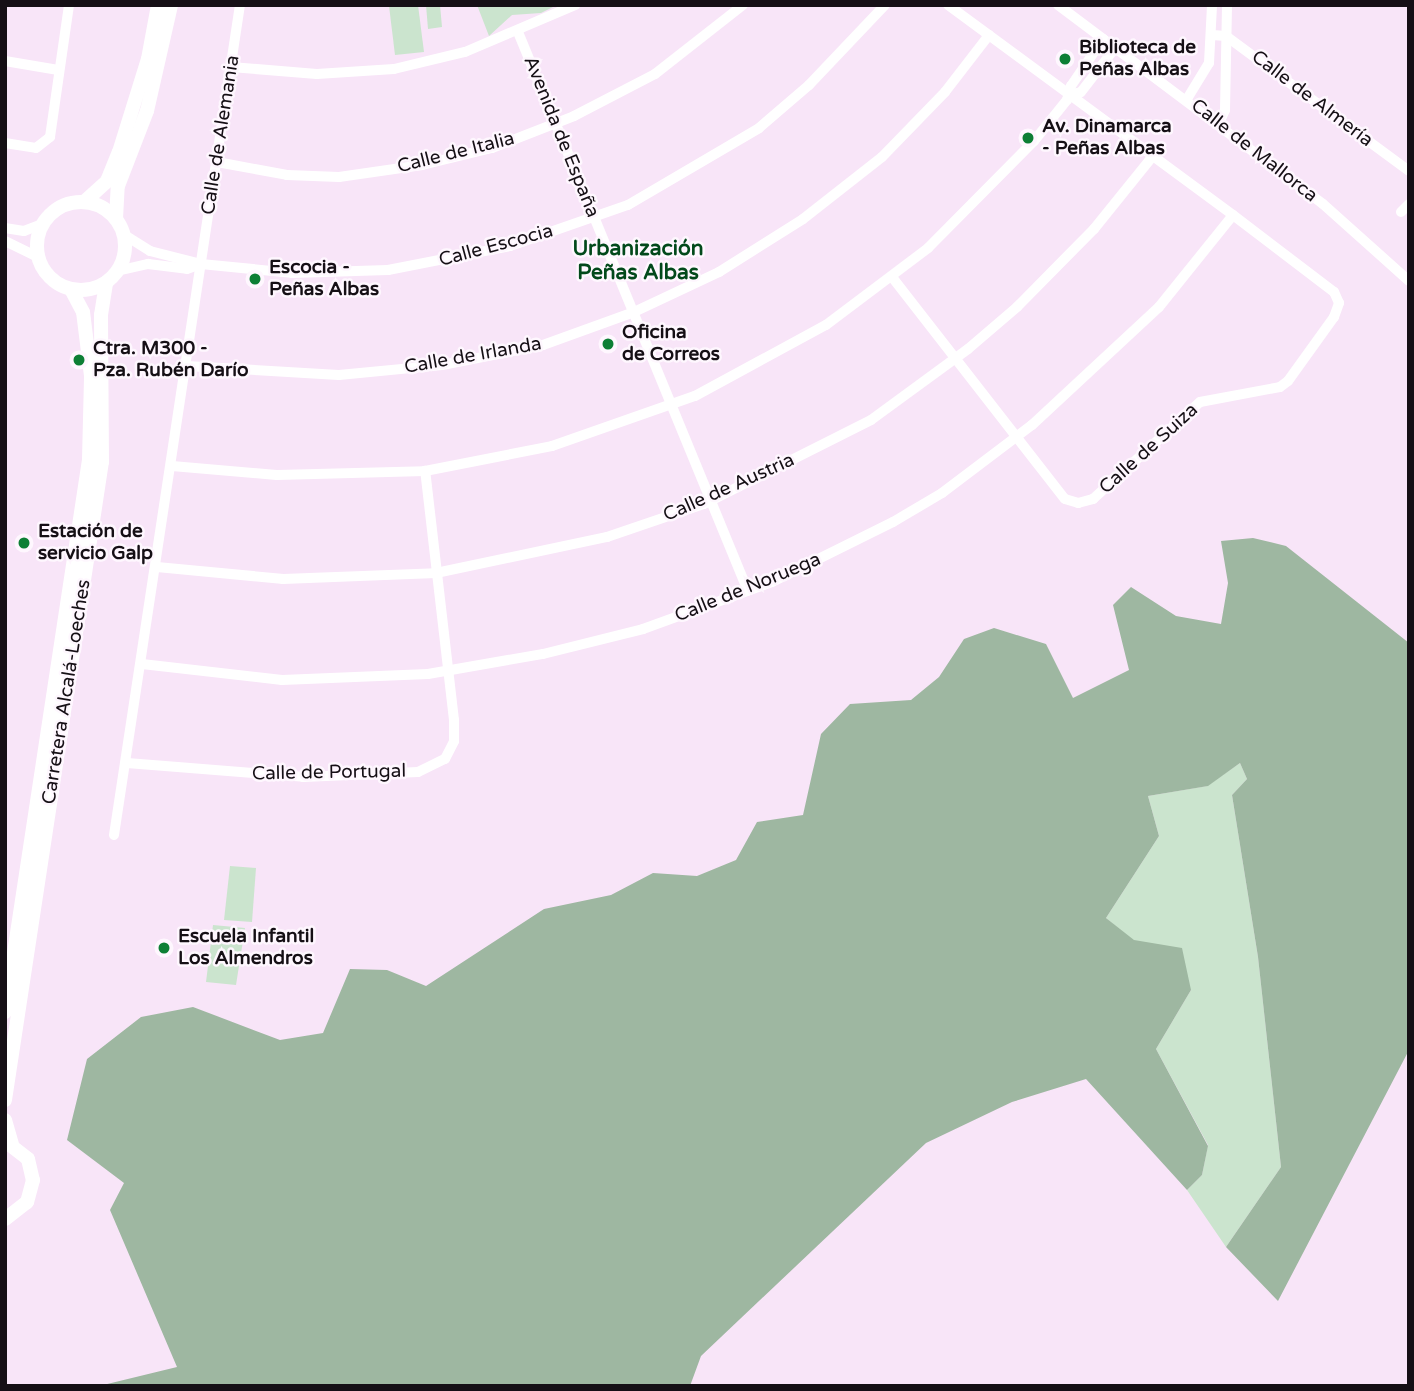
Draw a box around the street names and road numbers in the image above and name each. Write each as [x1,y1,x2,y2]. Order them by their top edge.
street label: Calle de Almería [1247,46,1377,152]
street label: Avenida de España [518,53,604,221]
street label: Calle de Alemania [197,54,245,216]
street label: Calle de Mallorca [1186,94,1322,208]
street label: Calle de Italia [395,127,517,179]
street label: Calle Escocia [436,220,556,272]
street label: Calle de Irlanda [403,333,543,379]
street label: Calle de Suiza [1095,399,1203,499]
street label: Calle de Austria [660,449,798,527]
street label: Calle de Noruega [672,548,824,628]
street label: Carretera Alcalá-Loeches [38,578,96,806]
street label: Calle de Portugal [252,760,406,786]

